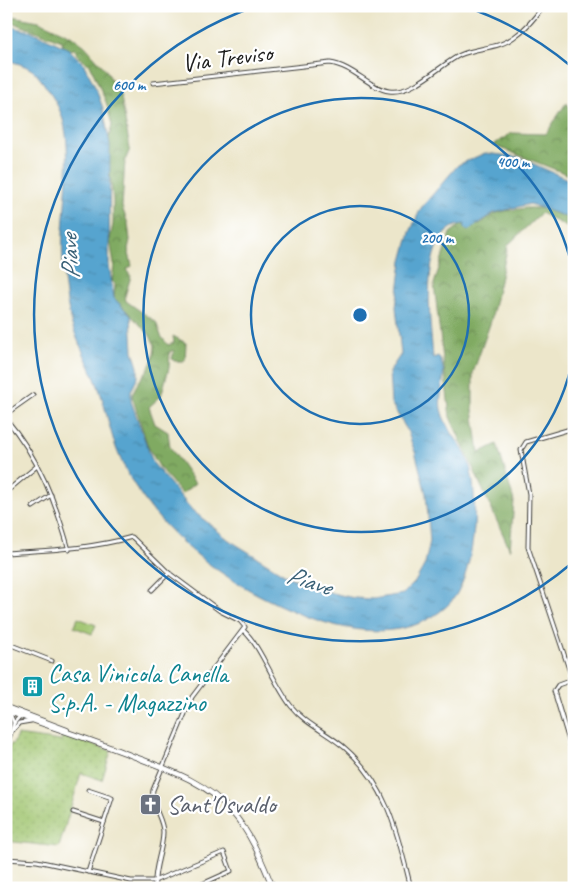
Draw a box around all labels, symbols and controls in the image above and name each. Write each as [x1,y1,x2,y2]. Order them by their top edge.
street label: Via Treviso [180,36,277,79]
text: 600 m [113,76,147,95]
text: 400 m [497,153,531,172]
text: 200 m [421,229,455,248]
water label: Piave [52,230,87,280]
centre of rings [351,306,369,324]
water label: Piave [283,558,339,604]
place label: Casa Vinicola Canella S.p.A. - Magazzino [48,658,230,719]
building icon: Casa Vinicola Canella S.p.A. - Magazzino [20,675,44,699]
place label: Sant'Osvaldo [167,789,279,821]
church icon: Sant'Osvaldo [139,792,163,816]

